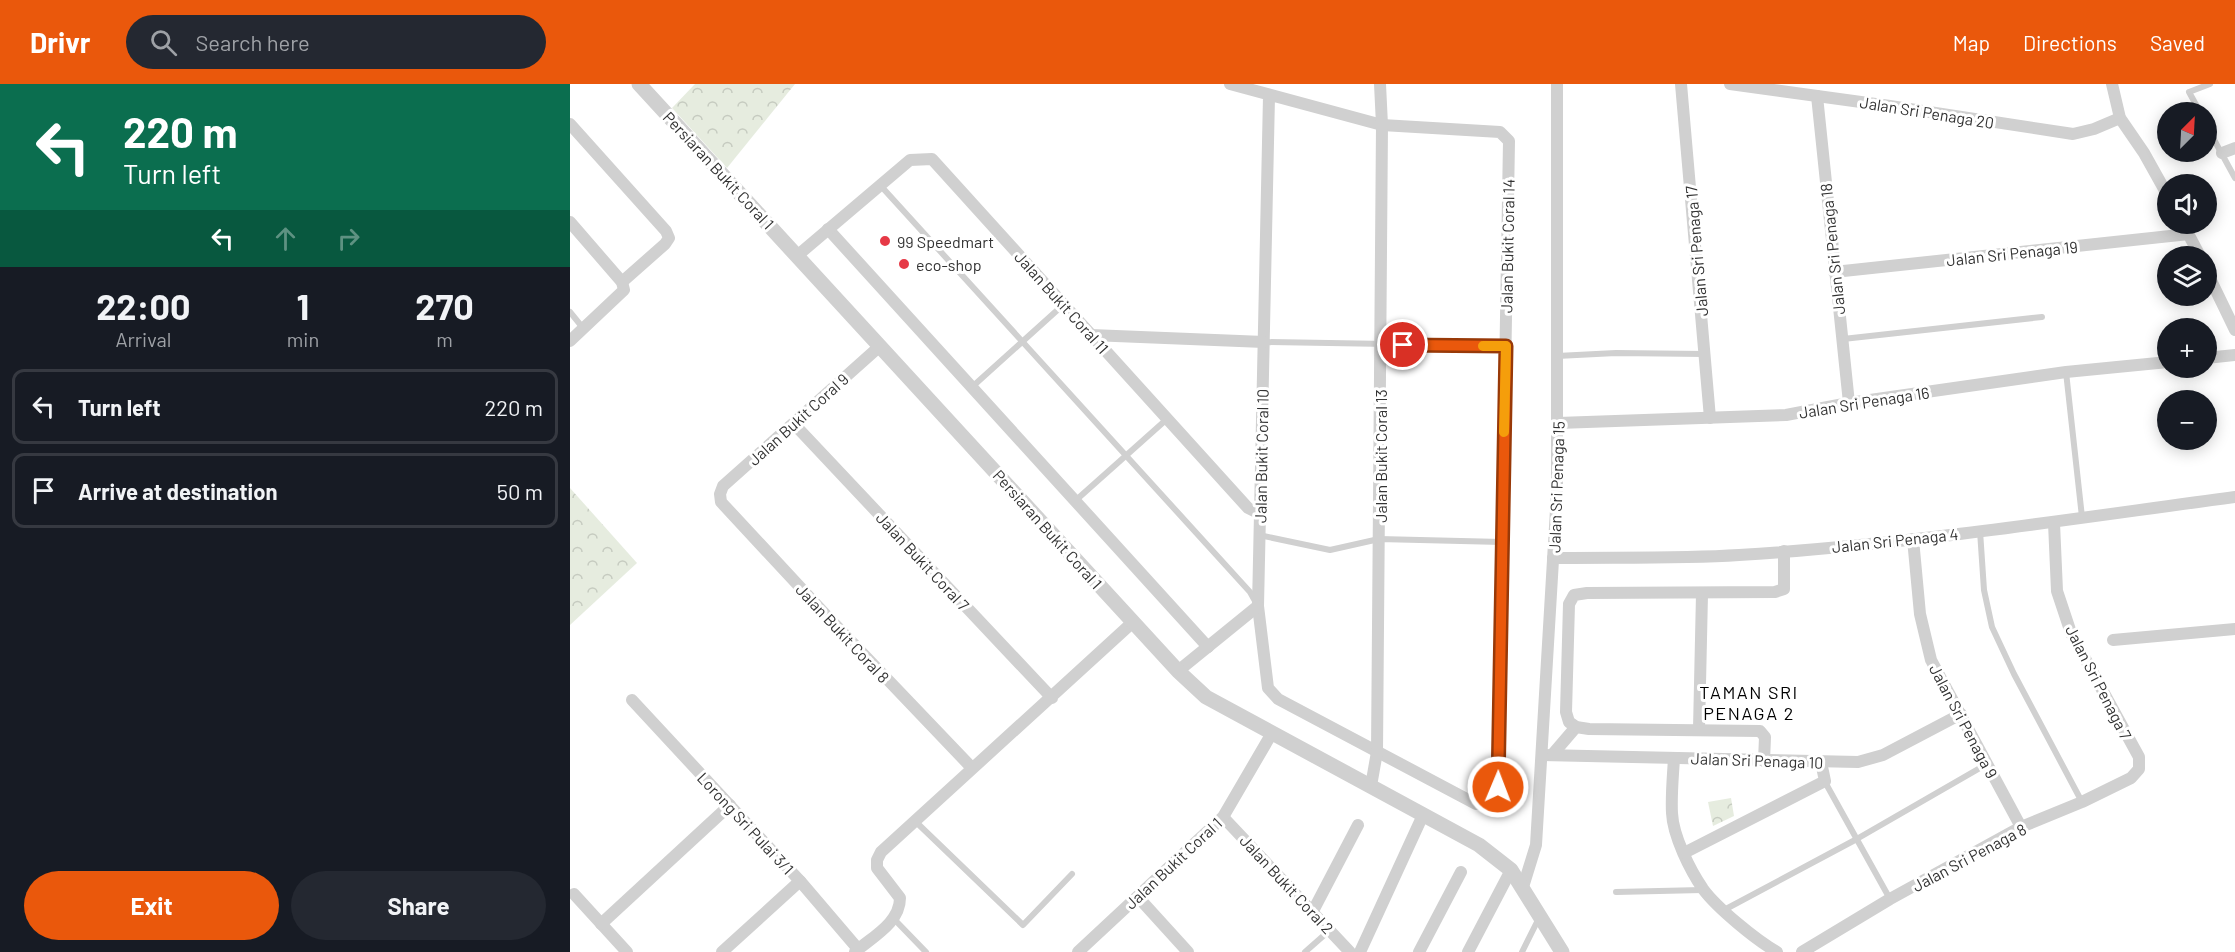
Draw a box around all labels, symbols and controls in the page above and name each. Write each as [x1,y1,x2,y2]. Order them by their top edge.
search box [126,15,546,69]
text: Drivr [30,25,90,59]
icon: search [147,26,180,59]
text: Search here [195,29,310,55]
text: Map [1953,30,1990,55]
text: Directions [2023,30,2117,55]
text: Saved [2150,30,2205,55]
street label: Jalan Sri Penaga 20 [1859,92,1995,132]
north arrow [2157,102,2217,162]
map controls [2157,102,2217,450]
text: 220 m [123,106,237,156]
street label: Persiaran Bukit Coral 1 [660,107,778,233]
icon: left [24,108,102,186]
text: Turn left [123,157,221,189]
button: sound [2157,174,2217,234]
street label: Jalan Bukit Coral 14 [1496,179,1518,313]
street label: Jalan Sri Penaga 18 [1816,182,1848,316]
street label: Jalan Sri Penaga 17 [1681,184,1711,317]
icon: left [206,222,239,255]
icon: ahead [269,222,302,255]
icon: right [332,222,365,255]
place label: 99 Speedmart [897,232,994,251]
marker: 99 Speedmart [878,234,892,248]
street label: Jalan Sri Penaga 19 [1945,237,2079,269]
button: layers [2157,246,2217,306]
street label: Jalan Bukit Coral 11 [1011,247,1113,357]
place label: eco-shop [916,255,982,274]
marker: eco-shop [897,257,911,271]
text: 22:00 [96,284,191,327]
text: 1 [297,284,309,327]
text: 270 [415,284,474,327]
button: + [2157,318,2217,378]
pin [1377,319,1428,370]
text: Arrival [115,327,171,351]
text: min [287,327,319,351]
text: m [436,327,453,351]
icon: arrive [1386,328,1419,361]
street label: Jalan Bukit Coral 9 [744,369,852,469]
street label: Jalan Sri Penaga 16 [1797,382,1931,422]
street label: Jalan Bukit Coral 10 [1250,389,1272,523]
street label: Jalan Bukit Coral 13 [1371,389,1390,523]
icon: left [27,390,60,423]
button: − [2157,390,2217,450]
text: Turn left [78,394,161,420]
text: 220 m [484,394,543,420]
street label: Jalan Sri Penaga 15 [1544,421,1568,553]
street label: Persiaran Bukit Coral 1 [990,466,1106,592]
icon: arrive [27,474,60,507]
text: Arrive at destination [78,478,277,504]
text: 50 m [497,478,543,504]
street label: Jalan Bukit Coral 7 [873,508,974,614]
street label: Jalan Sri Penaga 4 [1831,524,1959,556]
street label: Jalan Bukit Coral 8 [792,580,894,686]
street label: Jalan Sri Penaga 7 [2062,622,2136,743]
street label: Jalan Sri Penaga 9 [1926,661,2002,781]
district label: TAMAN SRI PENAGA 2 [1699,681,1799,724]
street label: Jalan Sri Penaga 10 [1690,748,1824,772]
position arrow [1466,755,1530,819]
street label: Lorong Sri Pulai 3/1 [694,768,798,878]
street label: Jalan Bukit Coral 1 [1121,813,1225,913]
street label: Jalan Sri Penaga 8 [1909,819,2029,895]
street label: Jalan Bukit Coral 2 [1236,831,1338,937]
button: Exit [24,871,279,940]
button: Share [291,871,546,940]

